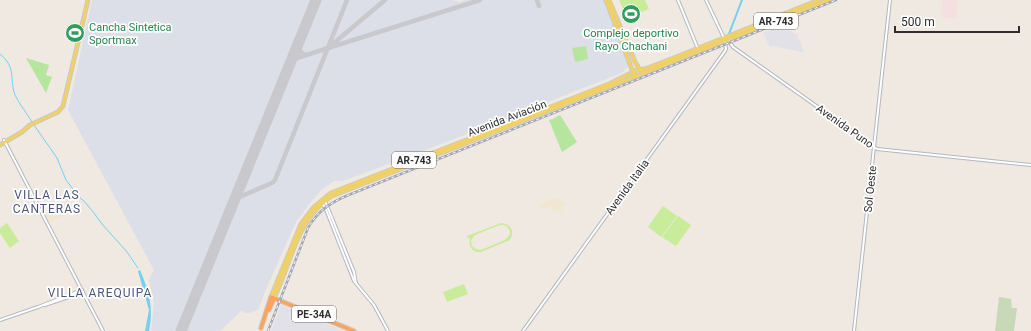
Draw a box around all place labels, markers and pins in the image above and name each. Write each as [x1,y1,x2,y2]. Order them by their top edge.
sports icon: Complejo deportivo Rayo Chachani [620,3,642,25]
place label: Cancha Sintetica Sportmax [89,21,171,47]
sports icon: Cancha Sintetica Sportmax [64,22,86,44]
place label: Complejo deportivo Rayo Chachani [583,27,679,53]

